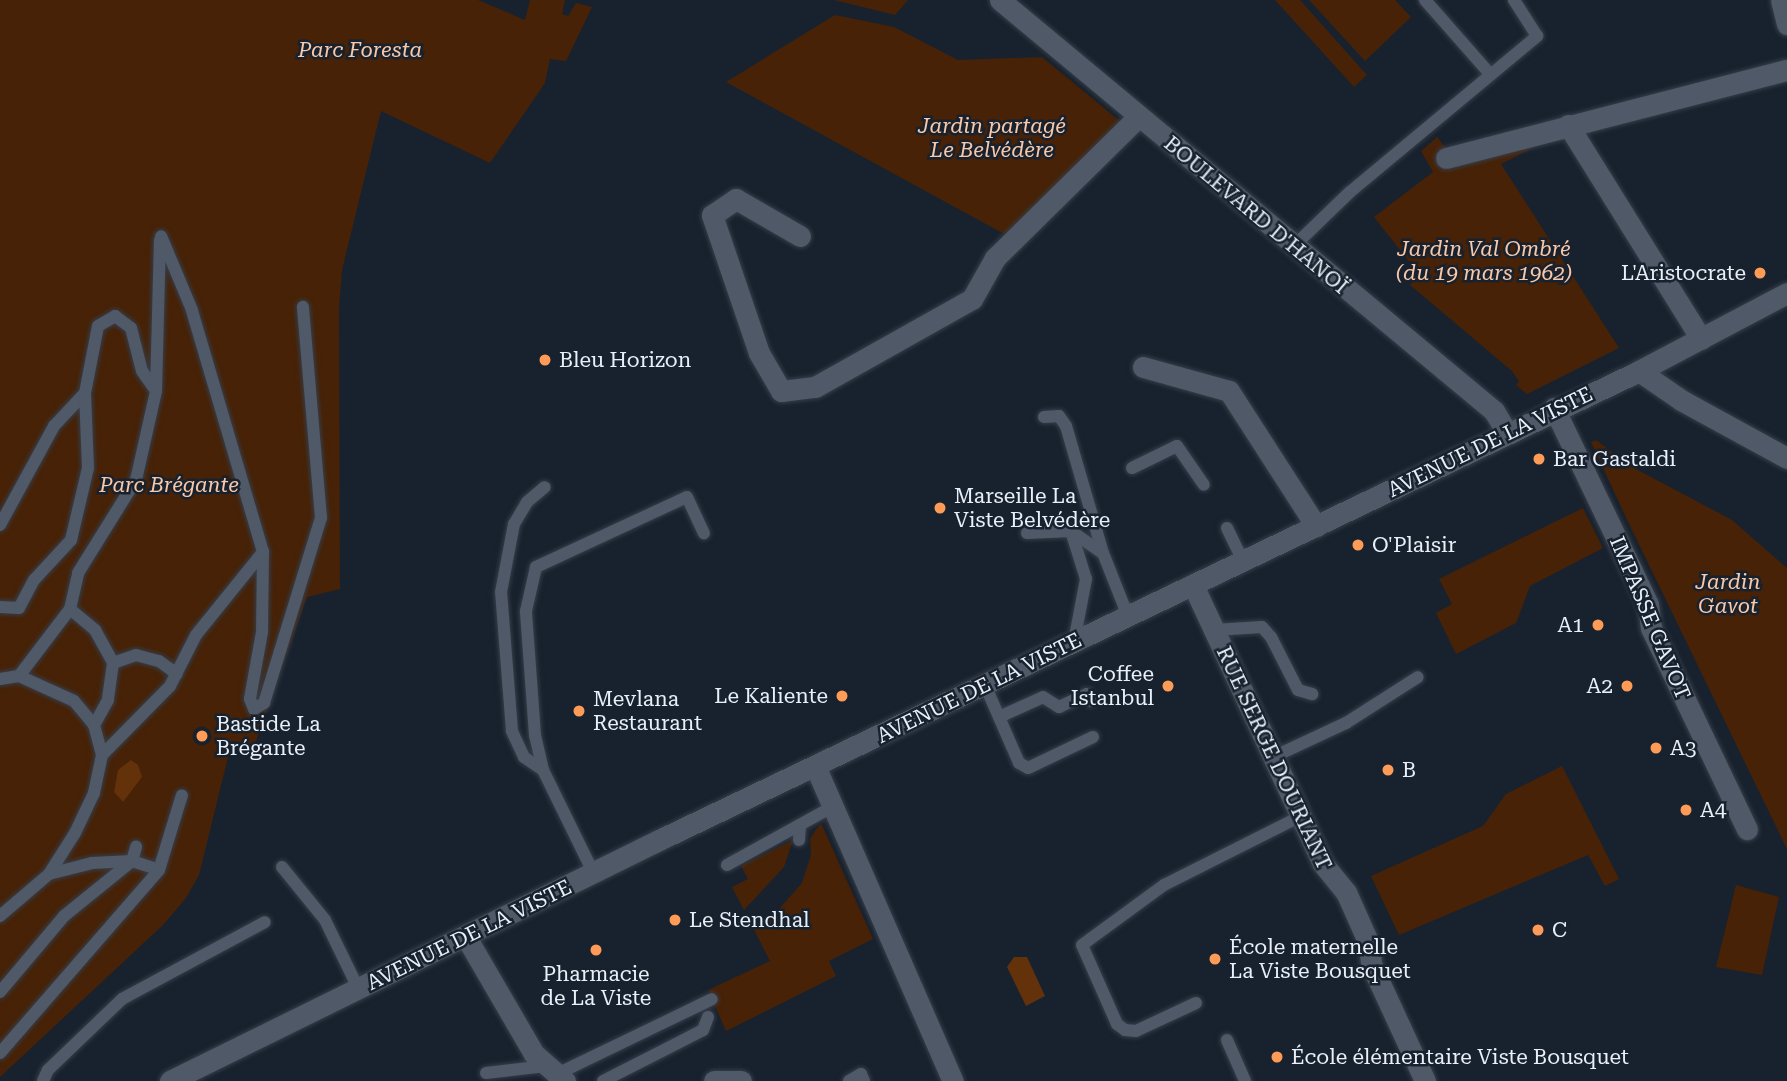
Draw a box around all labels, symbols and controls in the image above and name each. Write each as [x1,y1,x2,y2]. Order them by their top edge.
park label: Parc Foresta [298,37,422,63]
park label: Jardin partagé Le Belvédère [918,113,1066,163]
street label: BOULEVARD D'HANOÏ [1159,131,1353,299]
park label: Jardin Val Ombré (du 19 mars 1962) [1395,236,1573,286]
place label: L'Aristocrate [1621,260,1746,286]
marker: L'Aristocrate [1752,265,1768,281]
place label: Bleu Horizon [559,347,691,373]
marker: Bleu Horizon [537,352,553,368]
street label: AVENUE DE LA VISTE [1383,381,1597,503]
place label: Bar Gastaldi [1553,446,1676,472]
marker: Bar Gastaldi [1531,451,1547,467]
park label: Parc Brégante [99,472,239,498]
place label: Marseille La Viste Belvédère [954,483,1110,533]
marker: Marseille La Viste Belvédère [932,500,948,516]
place label: O'Plaisir [1372,532,1456,558]
street label: IMPASSE GAVOT [1604,533,1696,703]
marker: O'Plaisir [1350,537,1366,553]
park label: Jardin Gavot [1696,569,1760,619]
place label: A1 [1558,612,1584,638]
marker: A1 [1590,617,1606,633]
street label: AVENUE DE LA VISTE [872,627,1086,749]
street label: RUE SERGE DOURIANT [1211,642,1337,874]
place label: Coffee Istanbul [1071,661,1154,711]
place label: A2 [1587,673,1613,699]
marker: Coffee Istanbul [1160,678,1176,694]
marker: A2 [1619,678,1635,694]
place label: Le Kaliente [714,683,828,709]
place label: Mevlana Restaurant [593,686,702,736]
marker: Le Kaliente [834,688,850,704]
marker: Mevlana Restaurant [571,703,587,719]
place label: Bastide La Brégante [216,711,321,761]
marker: Bastide La Brégante [194,728,210,744]
place label: A3 [1670,735,1696,761]
marker: A3 [1648,740,1664,756]
place label: B [1402,757,1416,783]
marker: B [1380,762,1396,778]
place label: A4 [1700,797,1726,823]
marker: A4 [1678,802,1694,818]
street label: AVENUE DE LA VISTE [362,874,576,996]
place label: Le Stendhal [689,907,810,933]
marker: Le Stendhal [667,912,683,928]
place label: C [1552,917,1567,943]
marker: C [1530,922,1546,938]
place label: École maternelle La Viste Bousquet [1229,934,1411,984]
marker: Pharmacie de La Viste [588,942,604,958]
marker: École maternelle La Viste Bousquet [1207,951,1223,967]
place label: Pharmacie de La Viste [541,961,651,1011]
place label: École élémentaire Viste Bousquet [1291,1044,1629,1070]
marker: École élémentaire Viste Bousquet [1269,1049,1285,1065]

